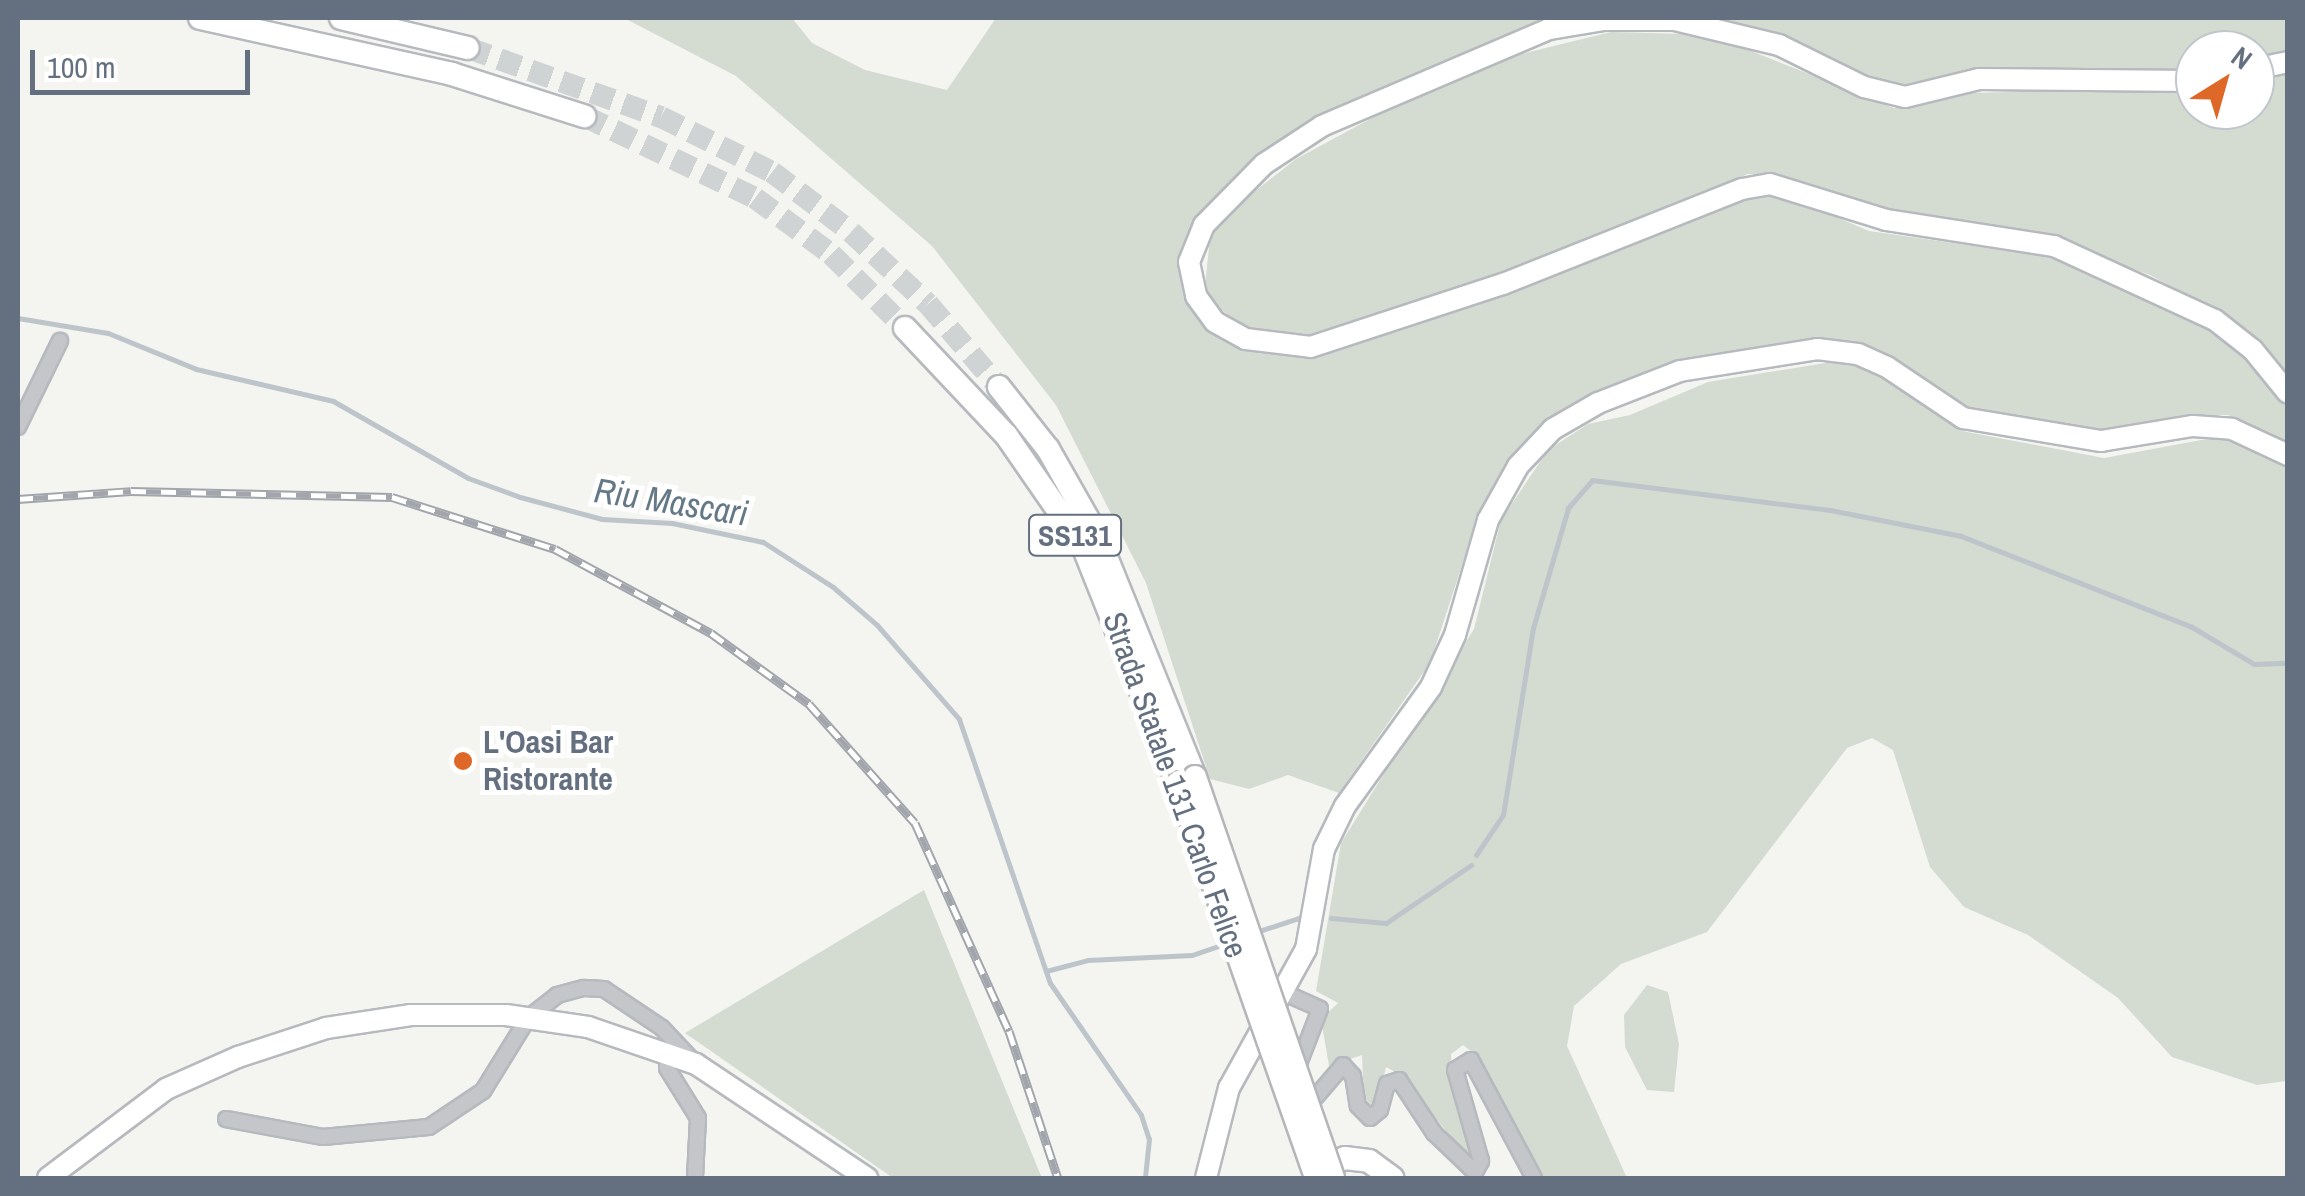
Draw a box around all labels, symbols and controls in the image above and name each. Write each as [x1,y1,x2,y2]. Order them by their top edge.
scale bar [35,30,255,92]
north arrow [2175,30,2275,130]
text: N [2224,37,2260,78]
text: 100 m [47,47,115,87]
water label: Riu Mascari [591,469,751,535]
road number: SS131 [1028,510,1122,560]
street label: Strada Statale 131 Carlo Felice [1095,607,1255,963]
place label: L'Oasi Bar Ristorante [483,724,613,799]
marker: L'Oasi Bar Ristorante [452,750,474,772]

